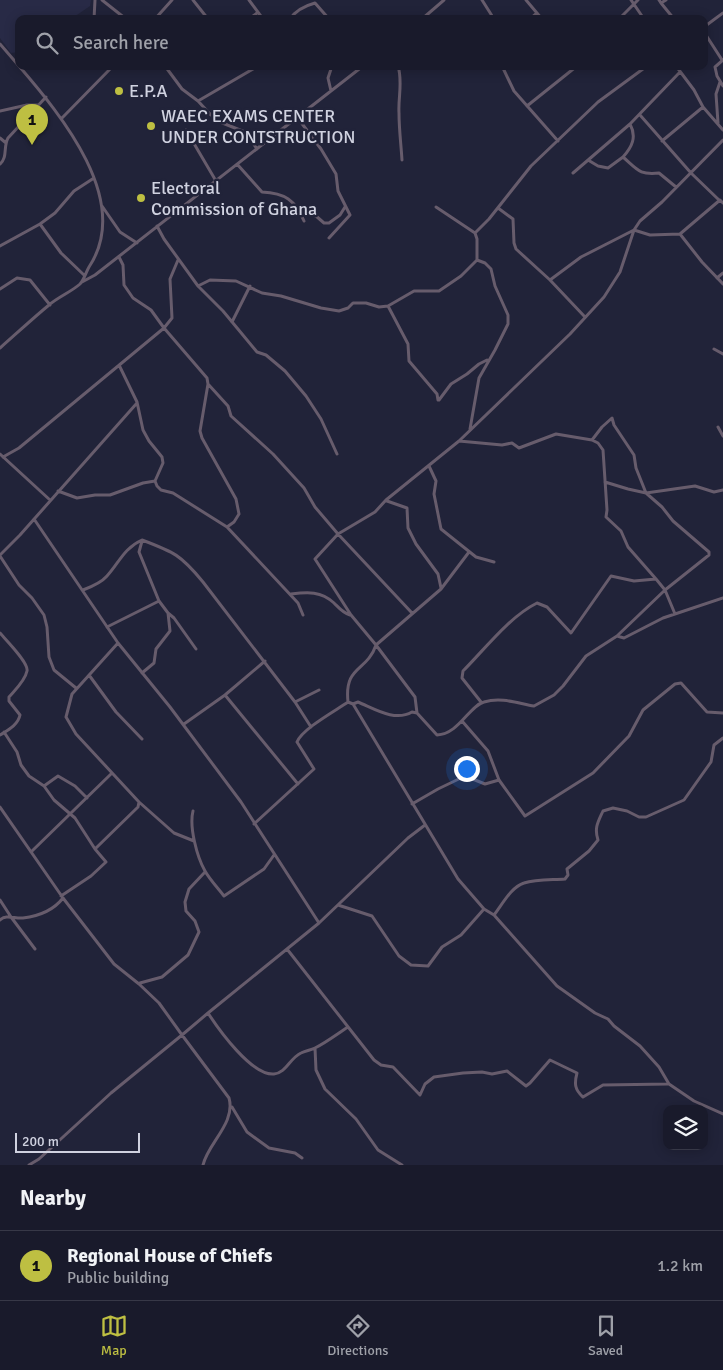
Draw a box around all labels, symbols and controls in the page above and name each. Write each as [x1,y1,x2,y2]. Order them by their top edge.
search box [15,15,708,70]
icon: search [33,29,61,57]
text: Search here [73,31,169,55]
place label: E.P.A [129,80,167,102]
marker: E.P.A [113,85,125,97]
pin: 1 [16,104,48,145]
place label: WAEC EXAMS CENTER UNDER CONTSTRUCTION [161,105,355,148]
marker: WAEC EXAMS CENTER UNDER CONTSTRUCTION [145,120,157,132]
place label: Electoral Commission of Ghana [151,177,317,220]
marker: Electoral Commission of Ghana [135,192,147,204]
your location [454,756,480,782]
map controls [663,1105,708,1150]
button: layers [663,1105,708,1150]
scale bar [15,1130,140,1153]
text: 200 m [22,1133,59,1150]
text: Nearby [20,1185,86,1211]
text: Regional House of Chiefs [67,1244,273,1268]
text: 1 [32,1256,40,1276]
text: 1.2 km [657,1256,703,1276]
text: Public building [67,1268,169,1288]
tab: Map [100,1312,128,1359]
tab: Directions [327,1312,388,1359]
tab: Saved [588,1312,623,1359]

